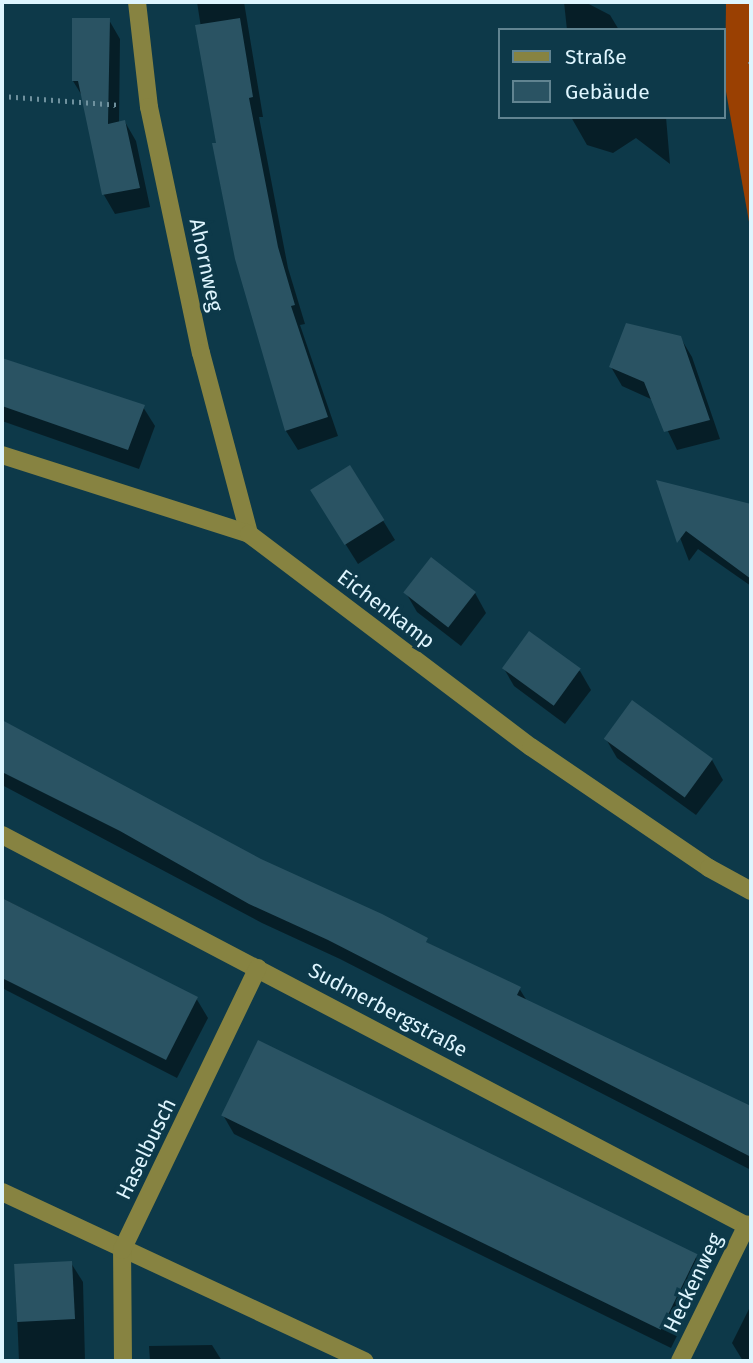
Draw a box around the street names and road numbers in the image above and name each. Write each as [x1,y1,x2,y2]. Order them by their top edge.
street label: Ahornweg [184,216,228,314]
street label: Eichenkamp [332,564,440,654]
street label: Sudmerbergstraße [304,957,472,1063]
street label: Haselbusch [111,1094,181,1204]
street label: Heckenweg [658,1229,728,1337]

